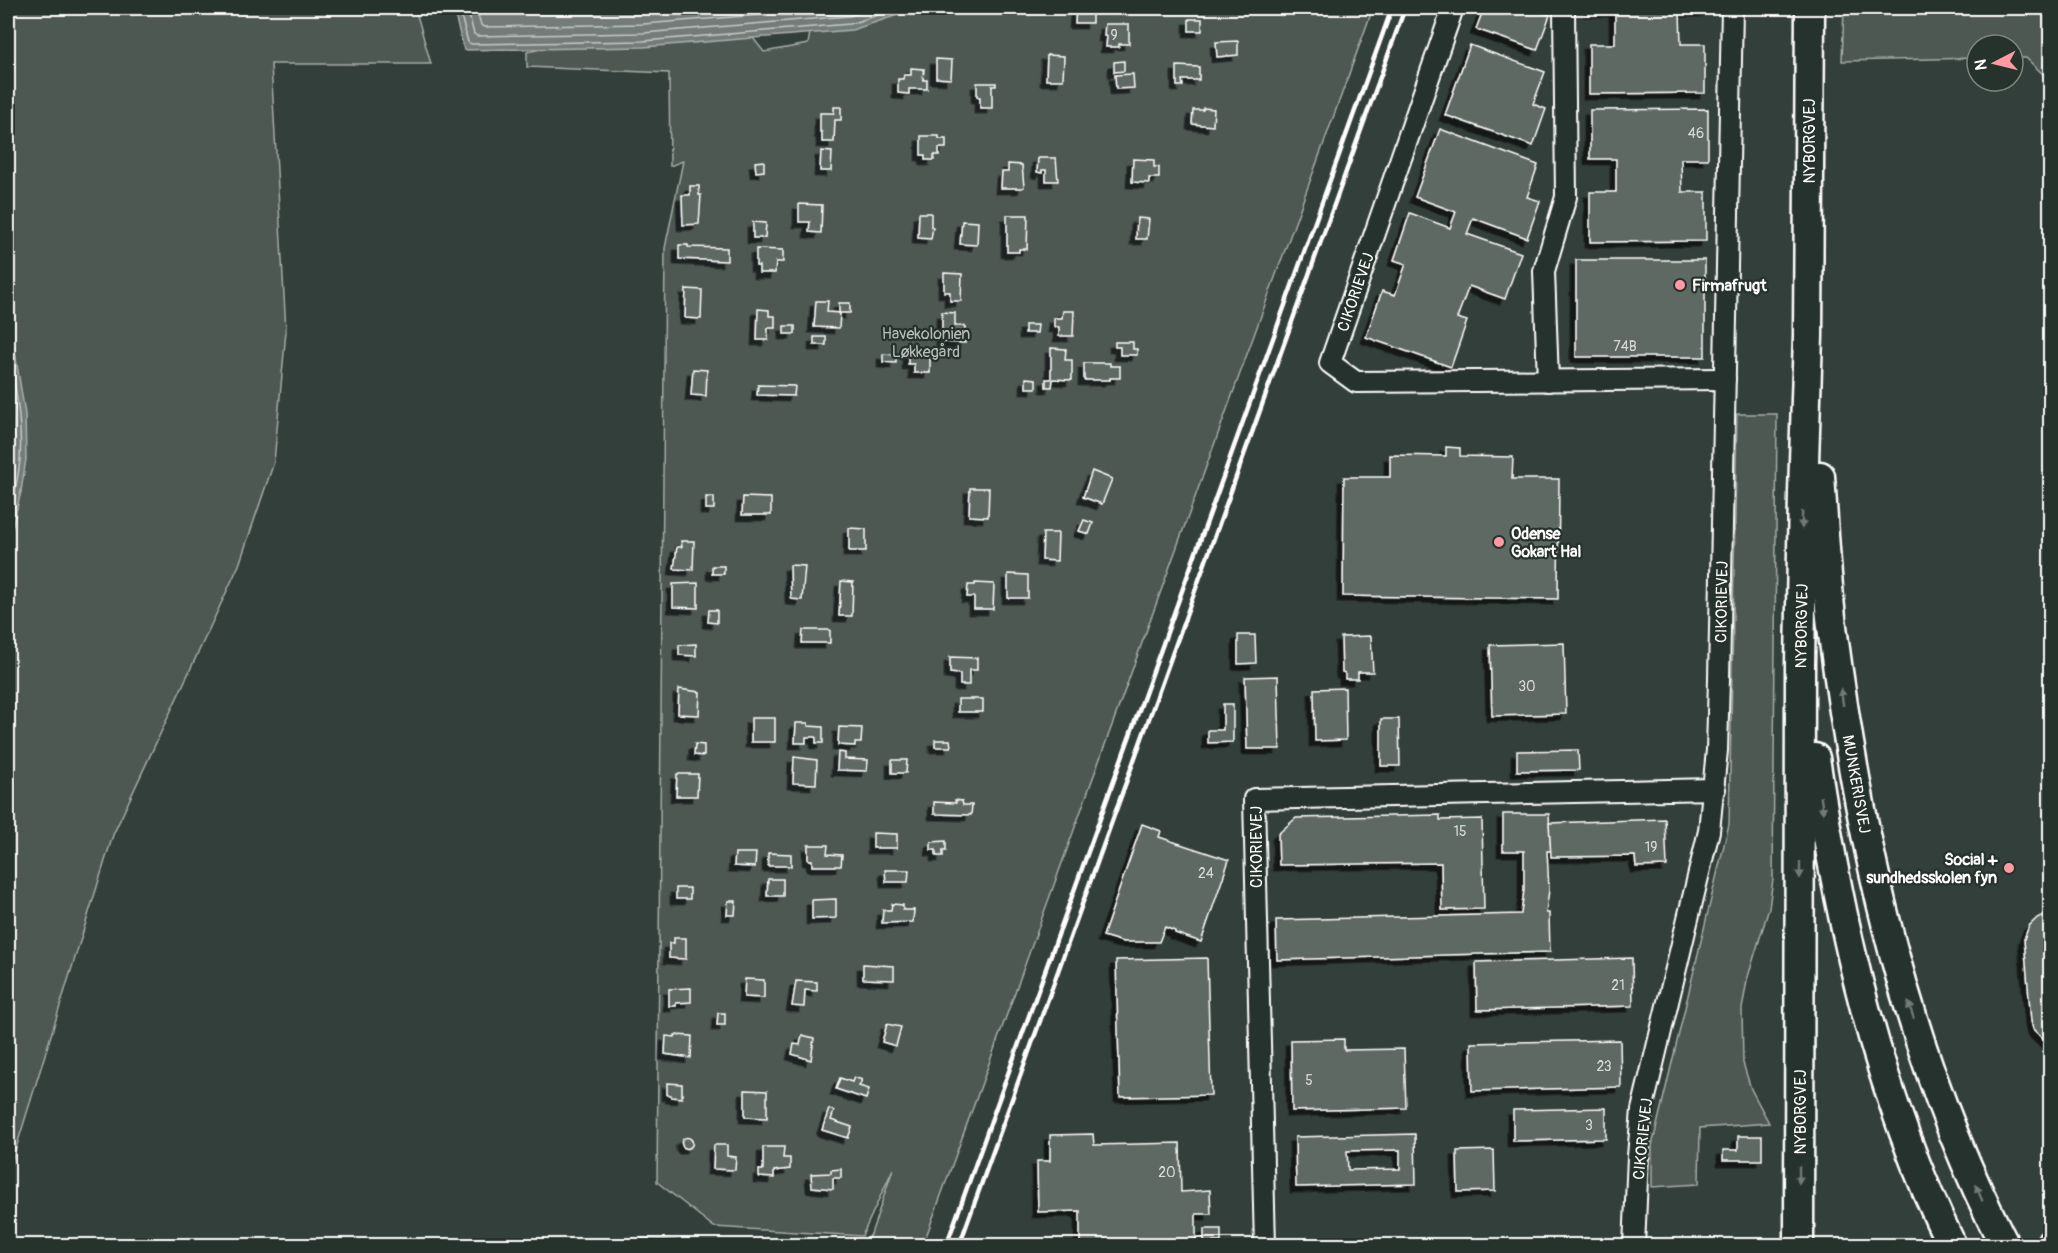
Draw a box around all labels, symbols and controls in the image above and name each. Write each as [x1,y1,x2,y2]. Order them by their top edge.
house number: 9 [1110,27,1118,44]
north arrow [1965,33,2025,93]
text: N [1970,58,1992,71]
street label: NYBORGVEJ [1800,98,1820,183]
house number: 46 [1688,125,1704,142]
street label: CIKORIEVEJ [1333,250,1379,334]
place label: Firmafrugt [1692,276,1767,296]
marker: Firmafrugt [1673,278,1687,292]
park label: Havekolonien Løkkegård [882,324,970,362]
house number: 74B [1613,338,1637,355]
one-way arrow [1798,511,1807,530]
place label: Odense Gokart Hal [1511,524,1582,562]
marker: Odense Gokart Hal [1492,535,1506,549]
street label: CIKORIEVEJ [1711,561,1733,643]
street label: NYBORGVEJ [1791,583,1813,669]
house number: 30 [1518,678,1536,695]
one-way arrow [1837,688,1846,707]
street label: MUNKERISVEJ [1838,733,1875,835]
one-way arrow [1817,796,1826,815]
street label: CIKORIEVEJ [1247,806,1267,888]
house number: 15 [1453,823,1467,840]
house number: 19 [1645,839,1657,856]
place label: Social + sundhedsskolen fyn [1866,850,1998,888]
one-way arrow [1795,860,1805,879]
marker: Social + sundhedsskolen fyn [2002,861,2016,875]
house number: 24 [1198,865,1214,882]
house number: 21 [1611,977,1625,994]
one-way arrow [1906,1001,1915,1019]
house number: 23 [1596,1058,1612,1075]
street label: NYBORGVEJ [1791,1069,1811,1154]
house number: 5 [1305,1072,1313,1089]
street label: CIKORIEVEJ [1629,1097,1657,1181]
house number: 3 [1585,1117,1593,1134]
house number: 20 [1158,1164,1176,1181]
one-way arrow [1794,1165,1804,1184]
one-way arrow [1974,1184,1983,1202]

